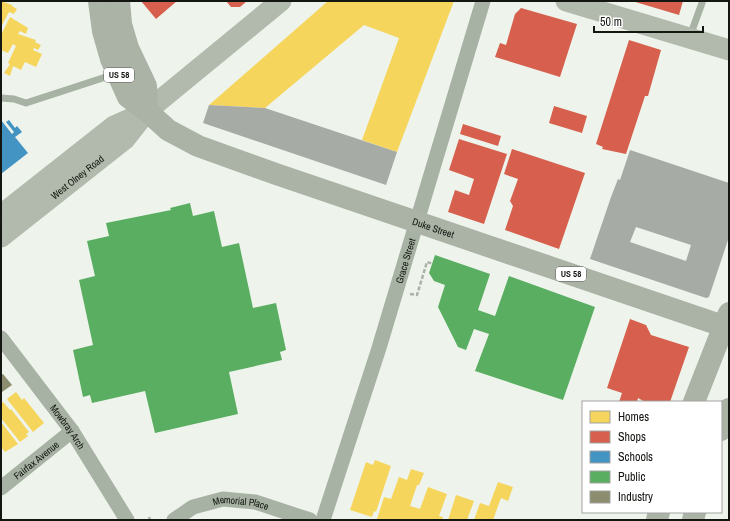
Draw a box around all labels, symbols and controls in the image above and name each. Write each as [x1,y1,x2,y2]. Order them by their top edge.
scale bar [594,8,703,34]
text: 50 m [600,14,622,30]
road number: US 58 [104,68,134,82]
street label: West Olney Road [48,152,107,202]
street label: Duke Street [411,215,456,241]
street label: Grace Street [393,236,419,285]
road number: US 58 [556,267,586,281]
legend [582,401,722,513]
street label: Mowbray Arch [47,402,88,452]
text: Homes [618,409,649,425]
text: Shops [618,429,646,445]
street label: Fairfax Avenue [11,438,62,482]
text: Schools [618,449,653,465]
text: Public [618,469,645,485]
text: Industry [618,489,653,505]
street label: Memorial Place [211,493,271,513]

